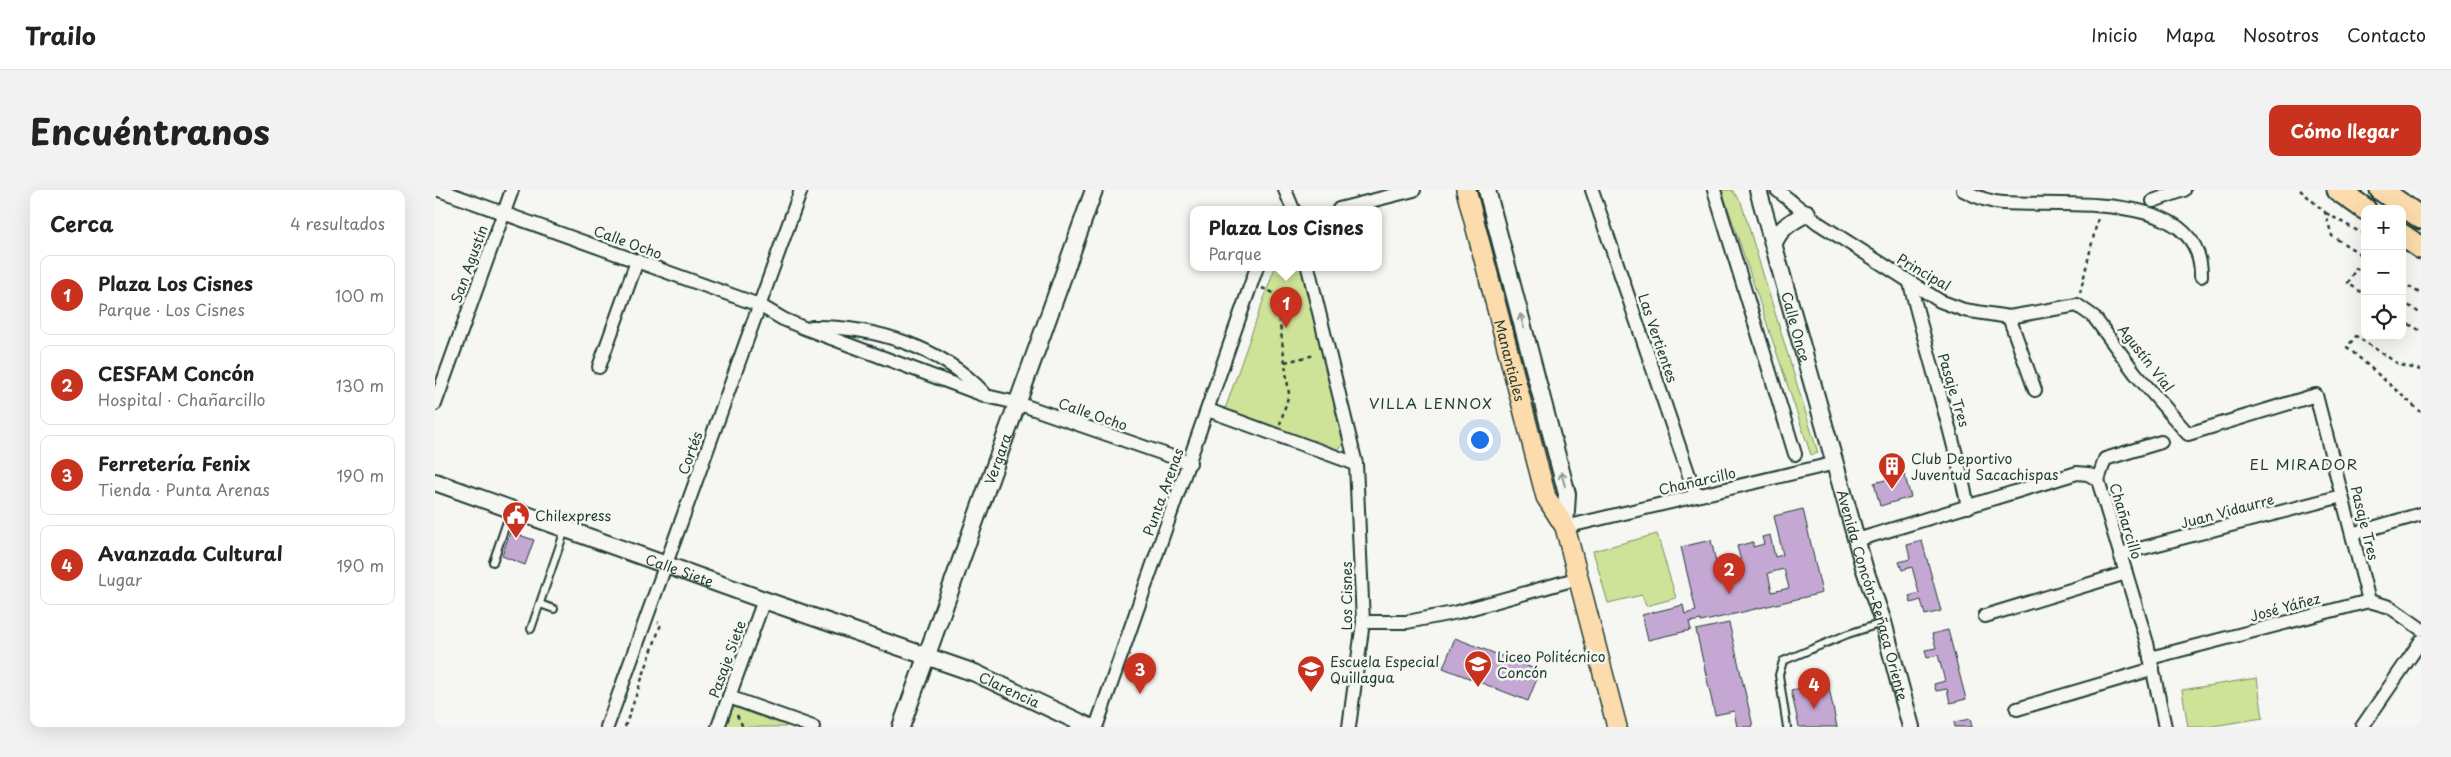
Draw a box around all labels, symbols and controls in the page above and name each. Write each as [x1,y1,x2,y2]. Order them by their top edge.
text: Trailo [25,17,96,53]
text: Inicio [2091,21,2138,48]
text: Mapa [2166,21,2215,48]
text: Nosotros [2243,21,2319,48]
text: Contacto [2347,21,2426,48]
text: Encuéntranos [30,104,270,157]
button: Cómo llegar [2269,105,2421,156]
map controls [2361,205,2406,340]
button: + [2361,205,2406,250]
popup [1190,206,1382,271]
text: Cerca [50,207,114,239]
text: 4 resultados [290,211,385,235]
text: Plaza Los Cisnes [1208,213,1364,241]
street label: Calle Ocho [591,220,665,264]
street label: San Agustín [445,222,493,306]
text: Parque [1208,241,1262,265]
street label: Principal [1893,248,1955,296]
button: − [2361,250,2406,295]
text: Plaza Los Cisnes [98,269,253,297]
text: 1 [63,283,71,307]
text: 100 m [335,283,384,307]
pin: 1 [1270,287,1302,328]
street label: Calle Once [1777,289,1816,365]
street label: Las Vertientes [1633,291,1683,385]
button: locate [2361,295,2406,340]
text: Parque · Los Cisnes [98,297,245,321]
one-way arrow [1516,314,1526,330]
street label: Manantiales [1490,317,1531,404]
street label: Agustín Vial [2113,320,2179,396]
street label: Pasaje Tres [1933,351,1975,429]
text: CESFAM Concón [98,359,254,387]
text: 2 [61,373,73,397]
text: 130 m [336,373,384,397]
text: Hospital · Chañarcillo [98,387,265,411]
district label: VILLA LENNOX [1369,391,1493,414]
street label: Calle Ocho [1056,392,1130,436]
your location [1467,427,1493,453]
street label: Cortés [673,428,707,478]
street label: Vergara [979,430,1016,487]
street label: Punta Arenas [1137,445,1189,539]
place label: Club Deportivo Juventud Sacachispas [1911,448,2058,485]
text: Ferretería Fenix [98,449,250,477]
building icon: Club Deportivo Juventud Sacachispas [1877,451,1907,490]
district label: EL MIRADOR [2250,452,2358,475]
street label: Chañarcillo [1656,462,1738,500]
text: 3 [62,463,72,487]
text: 190 m [336,463,384,487]
one-way arrow [1558,471,1567,487]
text: Tienda · Punta Arenas [98,477,270,501]
street label: Chañarcillo [2104,480,2148,562]
street label: Pasaje Tres [2346,484,2384,562]
street label: Avenida Concón-Reñaca Oriente [1832,487,1914,703]
street label: Juan Vidaurre [2178,488,2276,534]
public building icon: Chilexpress [501,500,531,539]
place label: Chilexpress [535,505,611,526]
text: Avanzada Cultural [98,539,283,567]
street label: Calle Siete [643,548,717,592]
text: 4 [62,553,72,577]
text: 190 m [336,553,384,577]
pin: 2 [1713,553,1745,594]
street label: Los Cisnes [1336,561,1357,631]
text: Lugar [98,567,142,591]
street label: José Yáñez [2247,587,2323,626]
street label: Pasaje Siete [703,617,751,701]
place label: Liceo Politécnico Concón [1497,646,1606,683]
school or university icon: Liceo Politécnico Concón [1463,649,1493,688]
place label: Escuela Especial Quillagua [1330,651,1439,688]
pin: 3 [1124,653,1156,694]
school or university icon: Escuela Especial Quillagua [1296,654,1326,693]
street label: Clarencia [976,666,1044,713]
pin: 4 [1798,668,1830,709]

